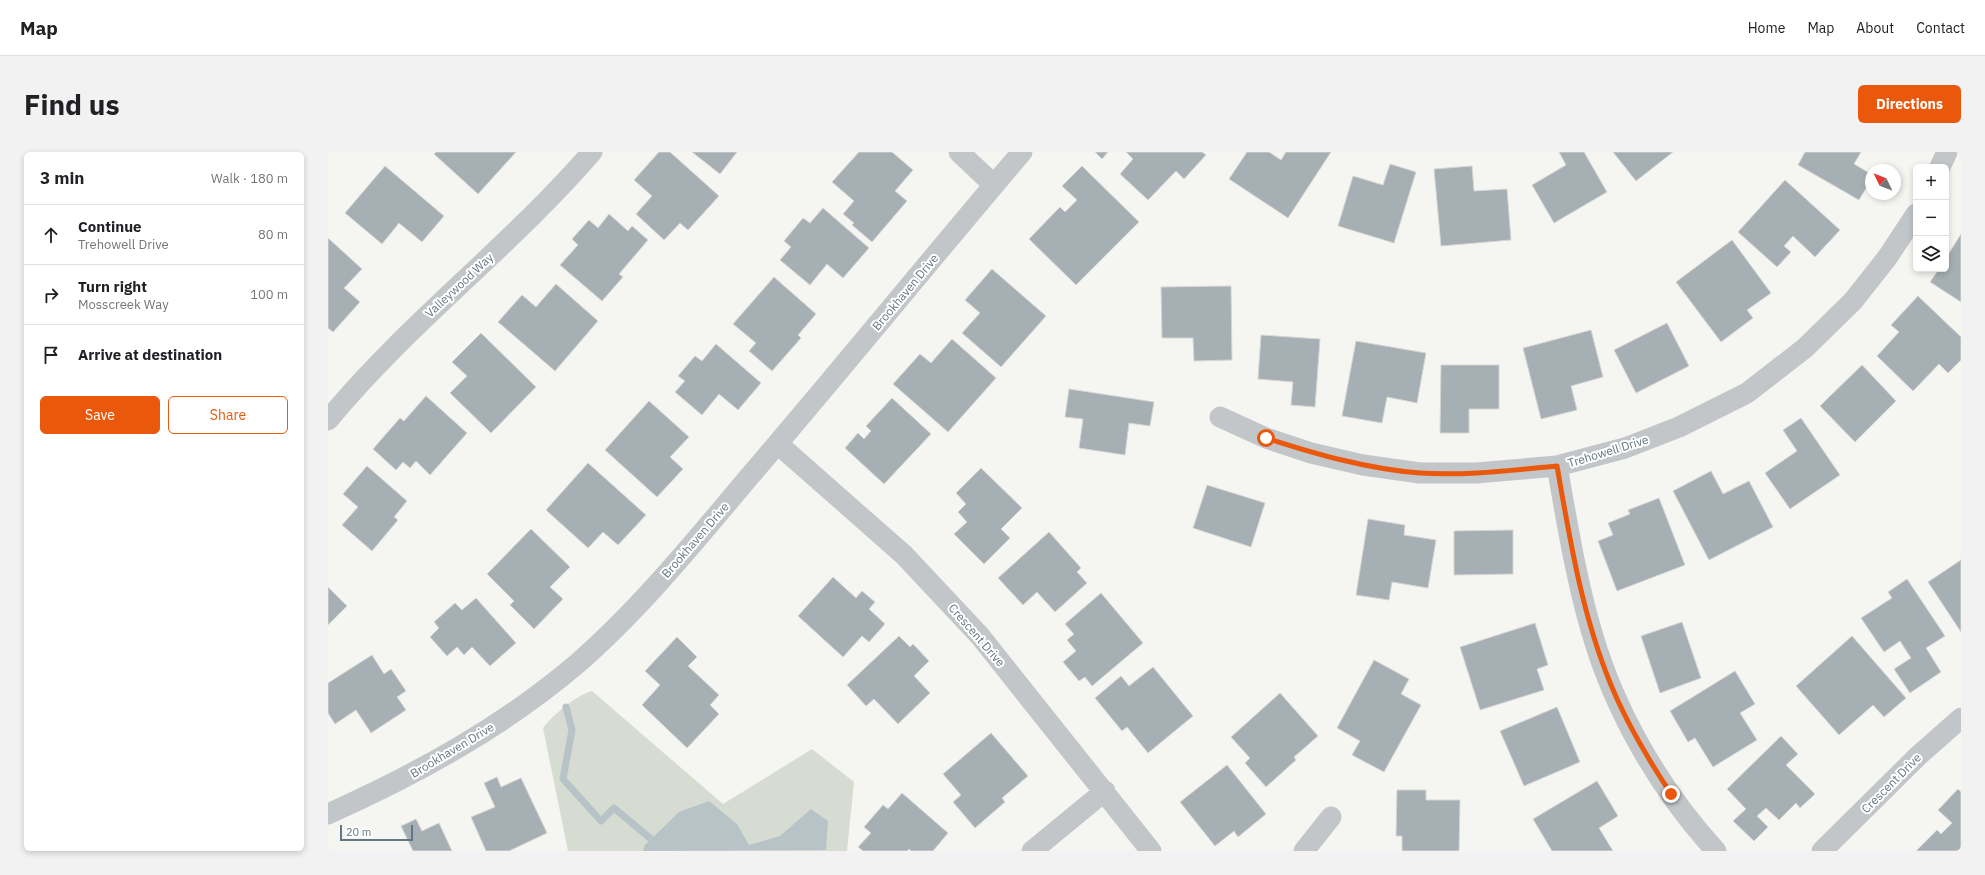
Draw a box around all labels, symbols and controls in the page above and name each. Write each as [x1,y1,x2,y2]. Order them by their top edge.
text: Map [20,16,58,40]
text: Home [1748,19,1785,37]
text: Map [1807,19,1834,37]
text: About [1856,19,1894,37]
text: Contact [1916,19,1965,37]
button: Directions [1858,85,1961,123]
text: Find us [24,86,120,123]
north arrow [1865,164,1901,200]
map controls [1913,164,1949,272]
button: + [1913,164,1949,200]
text: 3 min [40,167,84,189]
text: Walk · 180 m [211,170,288,187]
button: − [1913,200,1949,236]
text: Continue [78,217,142,236]
icon: ahead [40,224,62,246]
text: 80 m [258,226,288,243]
text: Trehowell Drive [78,236,169,253]
button: layers [1913,236,1949,272]
street label: Valleywood Way [422,250,496,320]
street label: Brookhaven Drive [869,250,942,333]
text: Turn right [78,277,147,296]
icon: right [40,284,62,306]
text: 100 m [250,286,288,303]
text: Mosscreek Way [78,296,169,313]
icon: arrive [40,344,62,366]
text: Arrive at destination [78,345,222,364]
button: Save [40,396,160,434]
button: Share [168,396,288,434]
route start [1257,429,1275,447]
street label: Trehowell Drive [1566,431,1651,470]
street label: Brookhaven Drive [658,499,732,581]
street label: Crescent Drive [946,600,1009,670]
street label: Brookhaven Drive [407,719,497,781]
street label: Crescent Drive [1858,750,1924,816]
route end [1662,785,1680,803]
scale bar [340,823,413,842]
text: 20 m [346,825,371,839]

